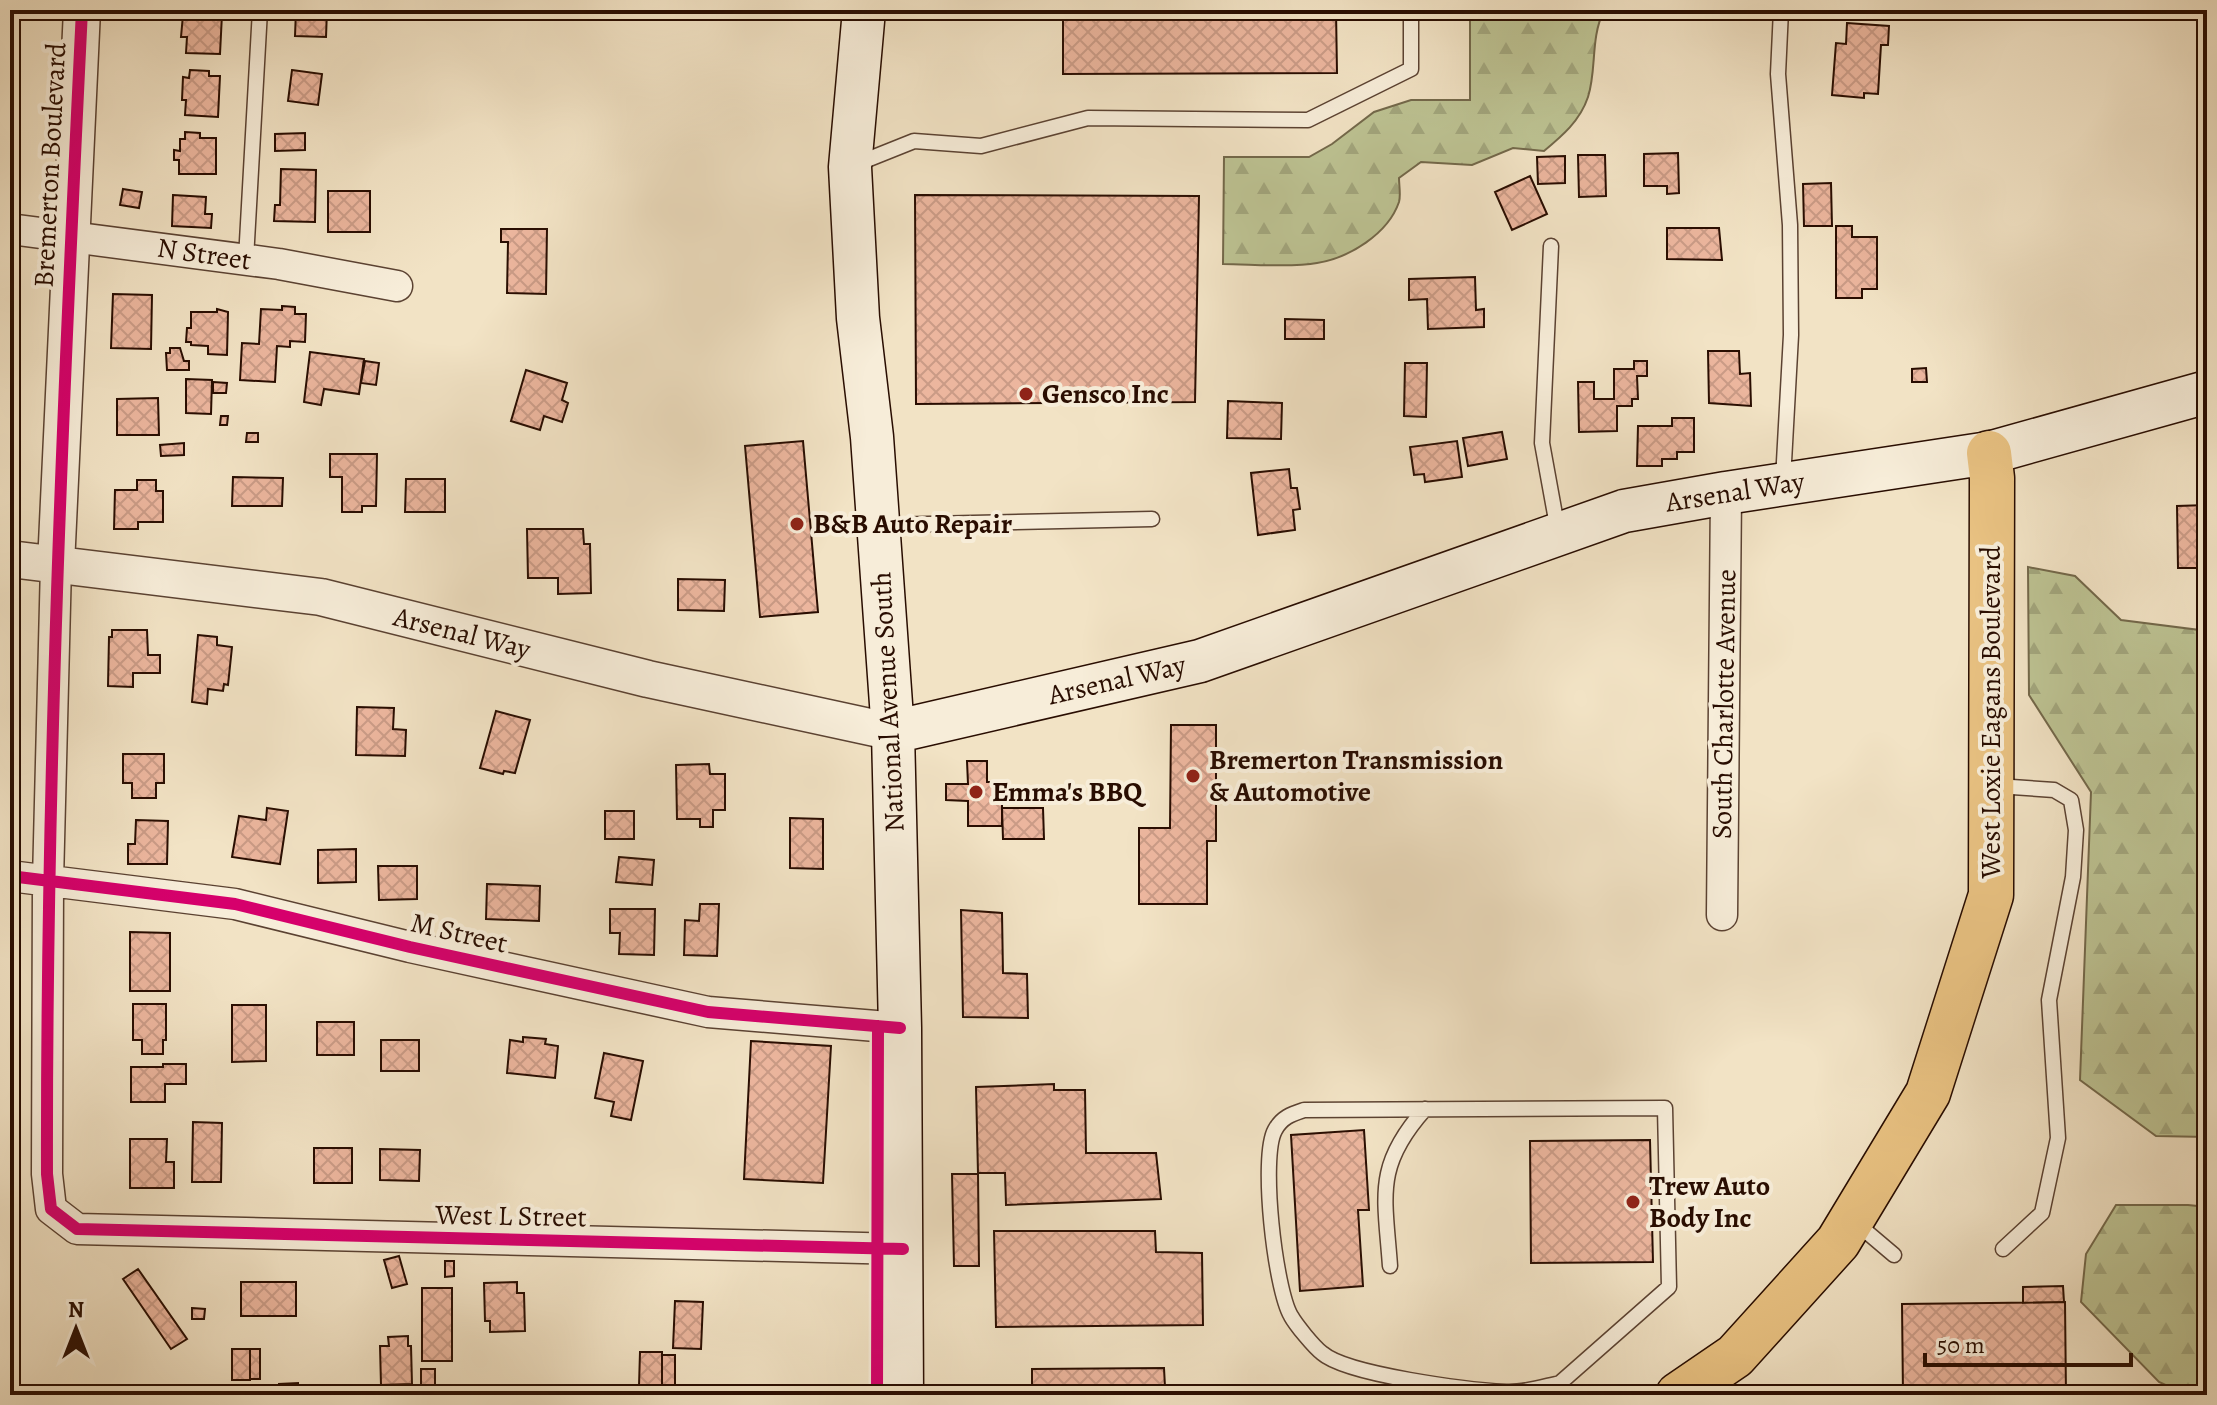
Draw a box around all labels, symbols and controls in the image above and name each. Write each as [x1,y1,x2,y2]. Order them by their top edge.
street label: Bremerton Boulevard [25,40,75,289]
street label: N Street [155,229,253,279]
place label: Gensco Inc [1042,375,1169,413]
marker: Gensco Inc [1017,385,1035,403]
street label: Arsenal Way [1662,462,1808,522]
place label: B&B Auto Repair [813,505,1013,543]
marker: B&B Auto Repair [788,515,806,533]
street label: West Loxie Eagans Boulevard [1972,545,2010,879]
street label: South Charlotte Avenue [1703,569,1745,839]
street label: National Avenue South [862,571,914,833]
street label: Arsenal Way [389,597,535,668]
street label: Arsenal Way [1044,646,1190,714]
place label: Bremerton Transmission & Automotive [1209,741,1503,811]
marker: Bremerton Transmission & Automotive [1184,767,1202,785]
place label: Emma's BBQ [992,773,1146,811]
marker: Emma's BBQ [967,783,985,801]
street label: M Street [407,903,511,963]
place label: Trew Auto Body Inc [1649,1167,1770,1237]
marker: Trew Auto Body Inc [1624,1193,1642,1211]
street label: West L Street [434,1196,587,1236]
north arrow [36,1289,116,1369]
text: N [68,1295,84,1325]
scale bar [1925,1317,2131,1367]
text: 50 m [1937,1329,1985,1361]

